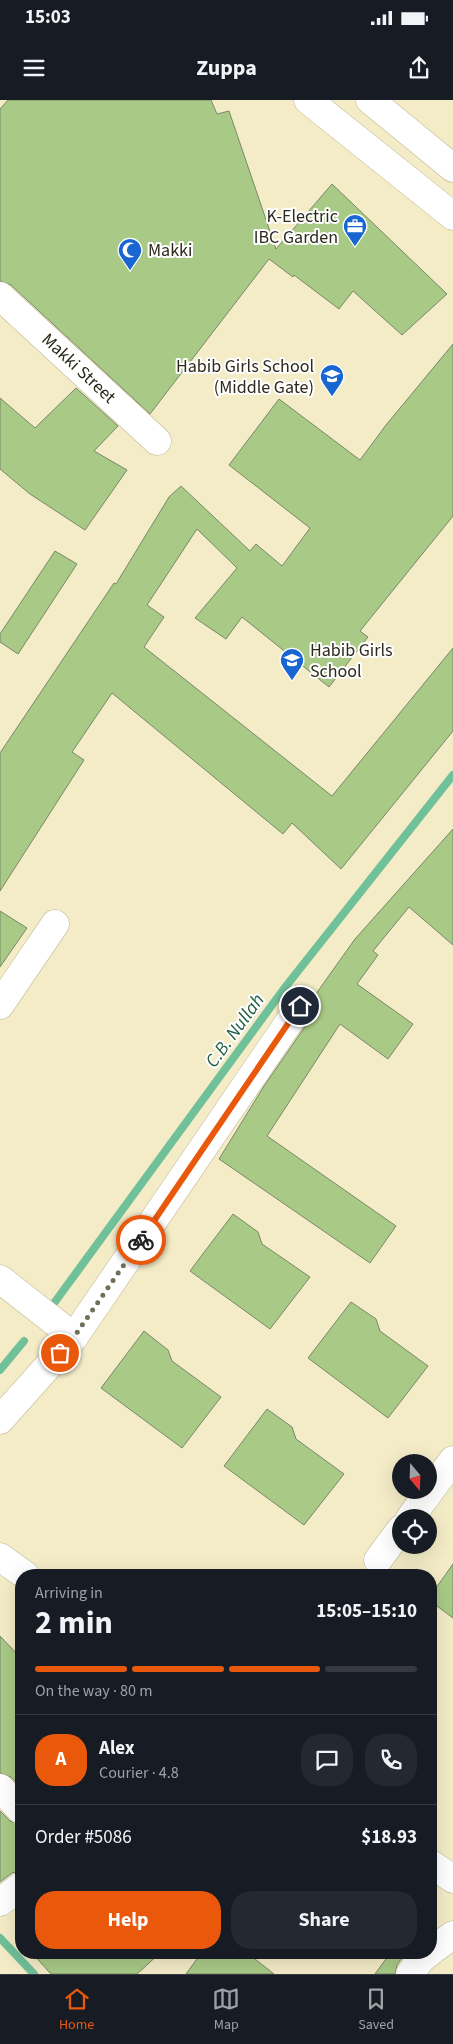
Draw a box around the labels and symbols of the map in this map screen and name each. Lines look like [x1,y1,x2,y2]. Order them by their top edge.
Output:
place label: K-Electric IBC Garden [254,204,338,250]
office icon: K-Electric IBC Garden [342,213,368,247]
mosque icon: Makki [117,237,143,271]
place label: Makki [148,238,192,263]
street label: Makki Street [36,327,121,409]
place label: Habib Girls School (Middle Gate) [176,354,314,400]
school or university icon: Habib Girls School (Middle Gate) [319,363,345,397]
place label: Habib Girls School [310,638,393,684]
school or university icon: Habib Girls School [279,647,305,681]
pin [279,985,321,1027]
water label: C.B. Nullah [199,988,271,1073]
courier [116,1215,166,1265]
pin [39,1332,81,1374]
north arrow [392,1454,438,1499]

